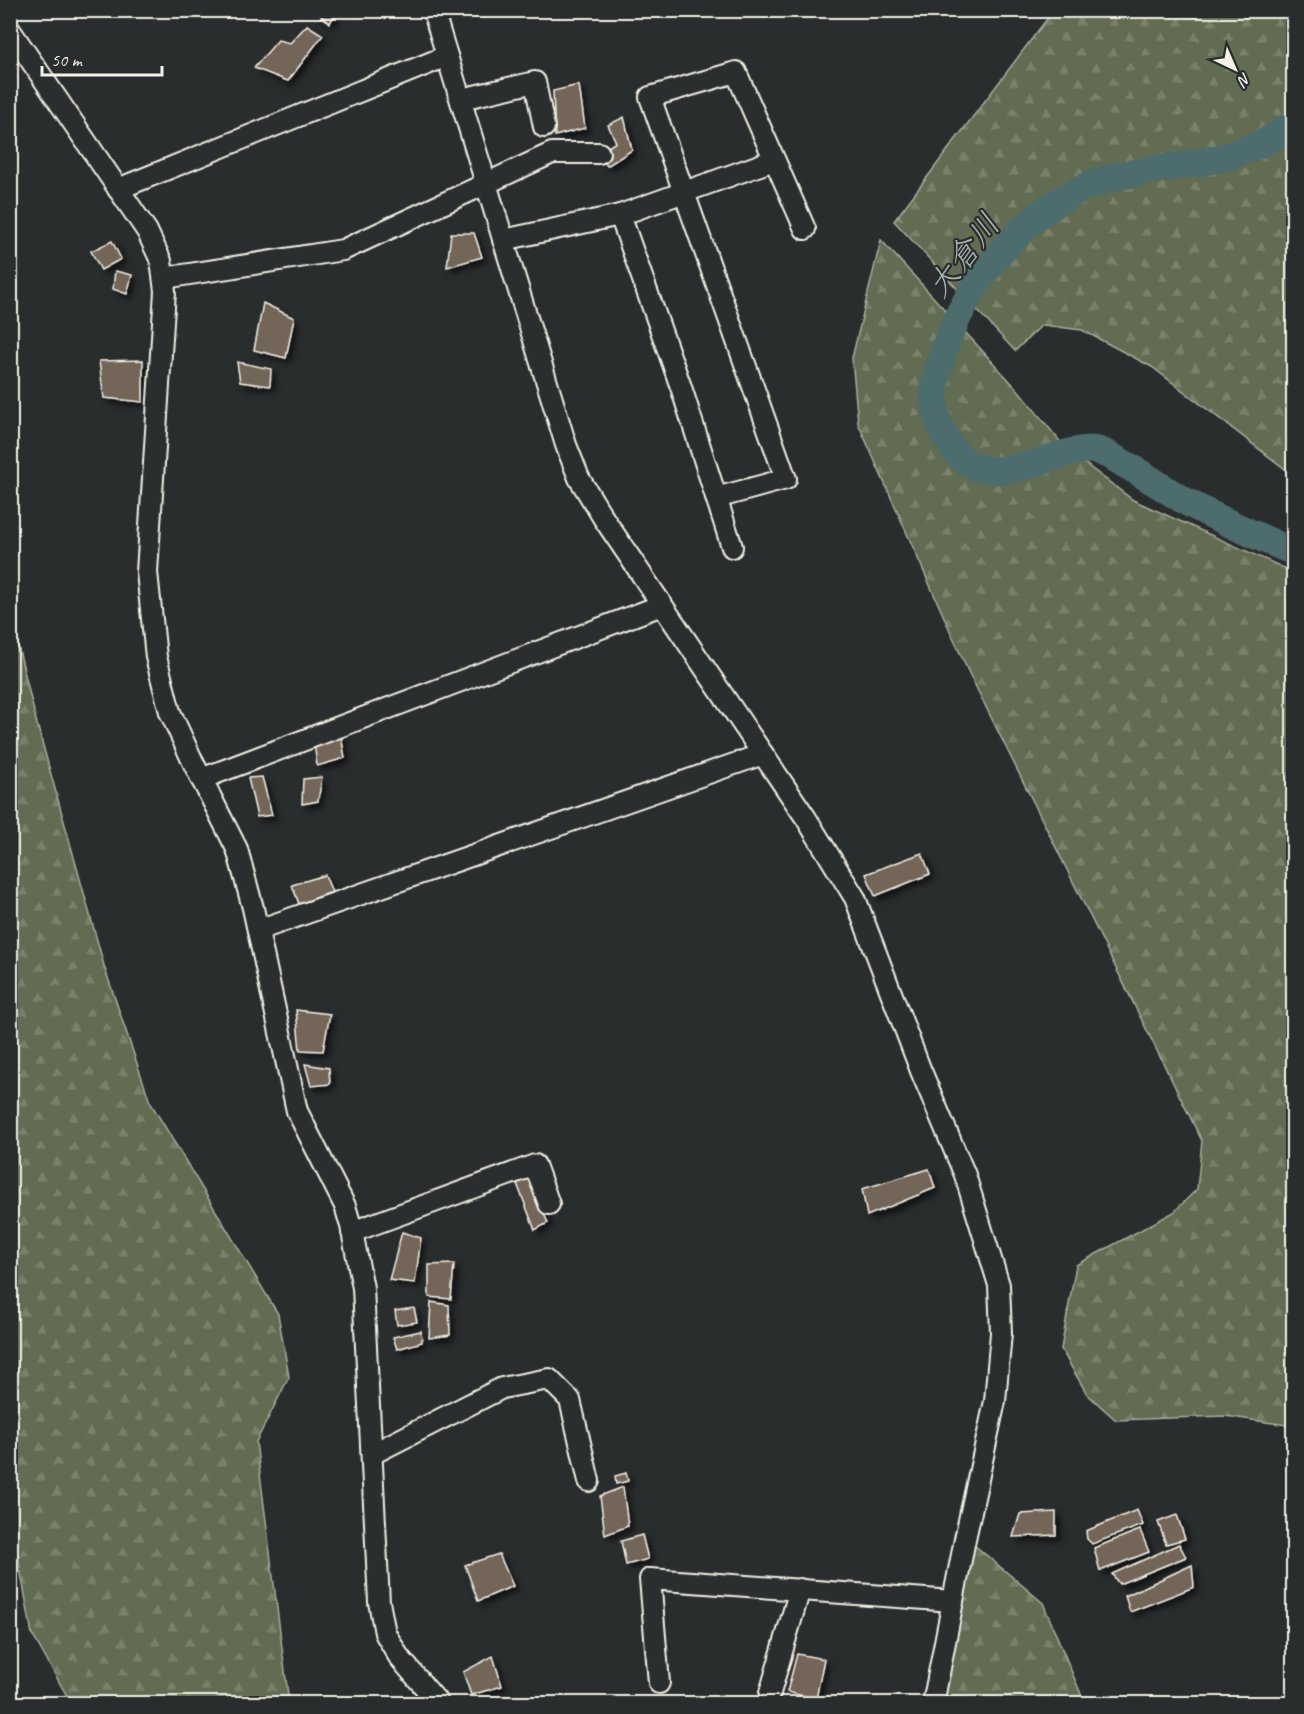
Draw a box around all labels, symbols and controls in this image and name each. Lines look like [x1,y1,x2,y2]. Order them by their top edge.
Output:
scale bar [42,39,162,77]
north arrow [1205,39,1265,99]
text: 50 m [51,49,84,71]
text: N [1232,68,1255,92]
water label: 大倉川 [918,205,1009,306]

